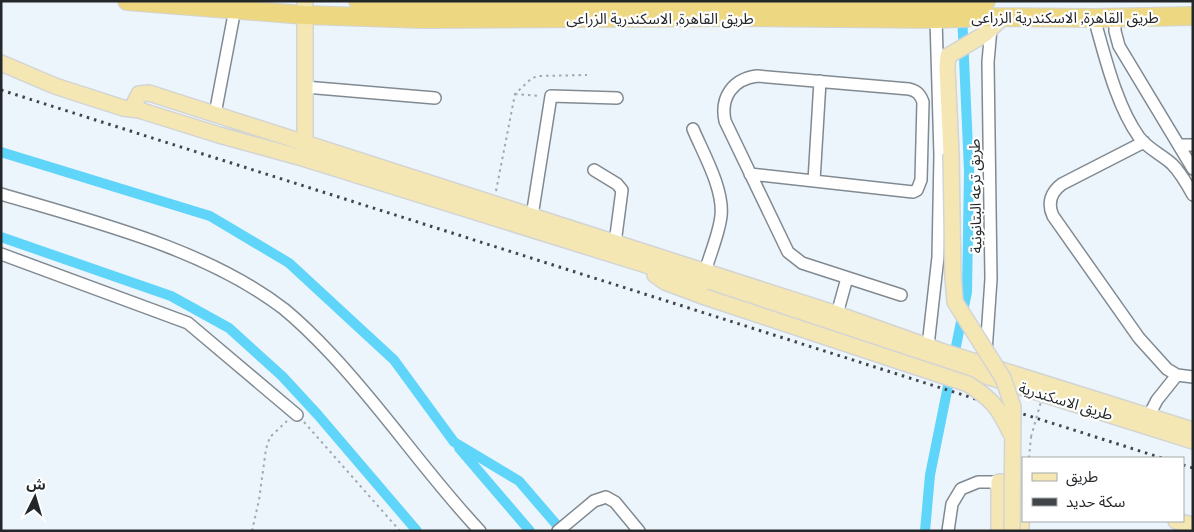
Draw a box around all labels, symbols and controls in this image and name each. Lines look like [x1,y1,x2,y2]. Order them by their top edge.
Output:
street label: طريق القاهرة, الاسكندرية الزراعى [971,7,1159,28]
street label: طريق القاهرة, الاسكندرية الزراعى [566,8,754,29]
street label: طريق ترعه البتانونية [964,139,986,253]
street label: طريق الاسكندرية [1016,377,1116,425]
legend [1022,457,1184,522]
text: طريق [1066,466,1098,487]
north arrow [10,472,60,522]
text: ش [26,474,46,494]
text: سكة حديد [1066,491,1126,512]

